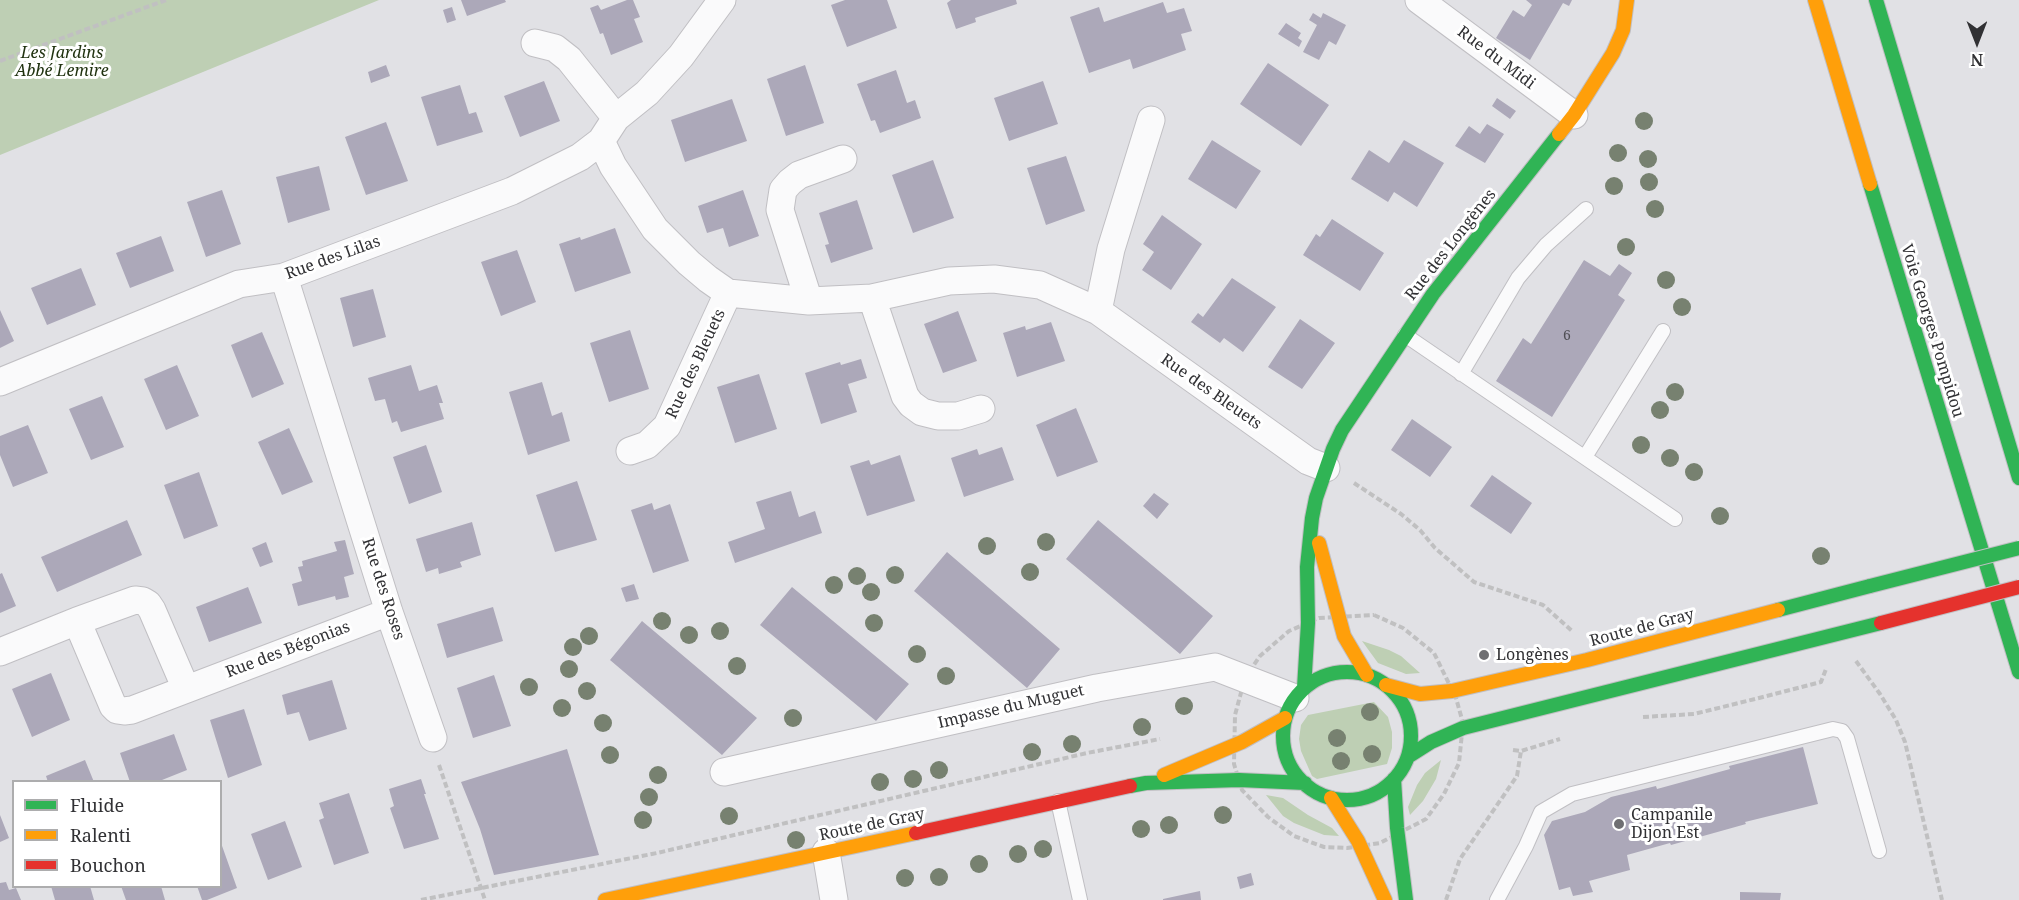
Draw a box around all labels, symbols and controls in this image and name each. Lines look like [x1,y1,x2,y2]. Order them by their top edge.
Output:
north arrow [1947,12,2007,72]
street label: Rue du Midi [1453,22,1539,94]
park label: Les Jardins Abbé Lemire [15,43,109,81]
text: N [1971,49,1983,71]
street label: Rue des Longènes [1402,186,1500,304]
street label: Rue des Lilas [283,232,383,284]
street label: Voie Georges Pompidou [1896,242,1968,420]
street label: Rue des Bleuets [662,306,730,422]
house number: 6 [1563,328,1571,344]
street label: Rue des Bleuets [1157,350,1265,434]
street label: Rue des Roses [358,536,408,642]
street label: Route de Gray [1588,605,1696,651]
street label: Rue des Bégonias [223,617,353,683]
place label: Longènes [1496,645,1569,665]
marker: Longènes [1477,648,1491,662]
street label: Impasse du Muguet [936,681,1086,733]
legend [12,780,222,888]
text: Fluide [70,793,124,817]
street label: Route de Gray [818,804,926,846]
place label: Campanile Dijon Est [1631,805,1713,843]
marker: Campanile Dijon Est [1612,817,1626,831]
text: Ralenti [70,823,131,847]
text: Bouchon [70,853,146,877]

